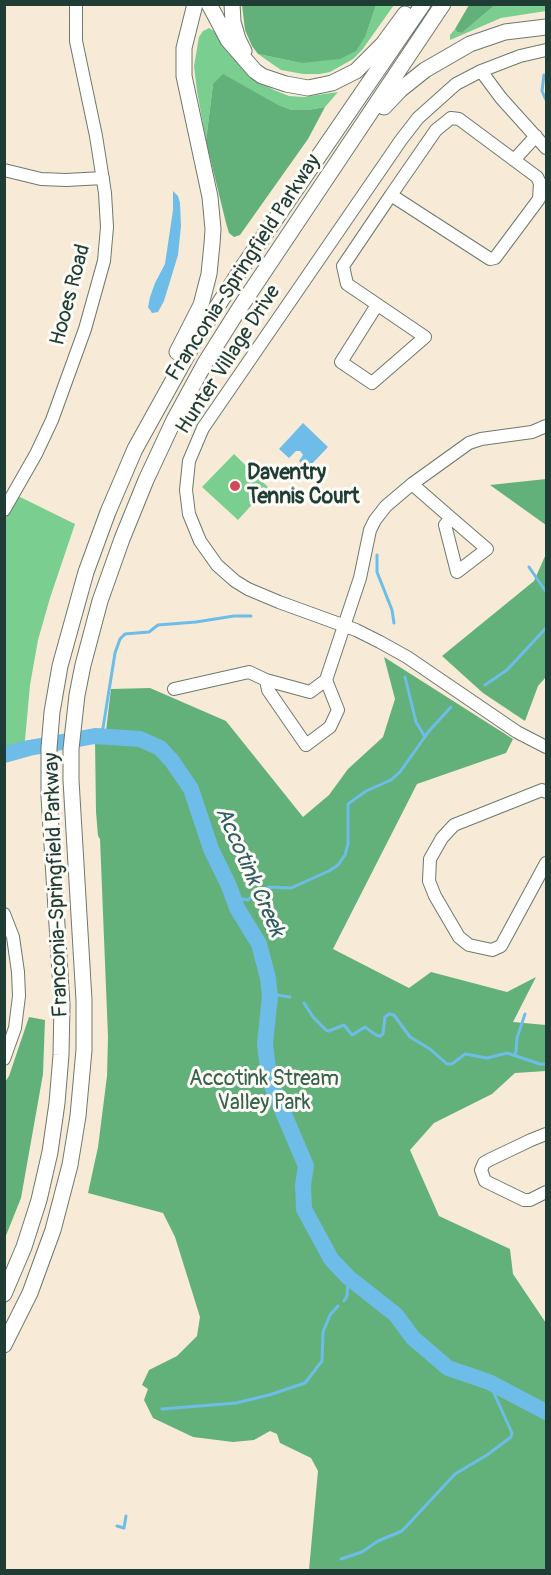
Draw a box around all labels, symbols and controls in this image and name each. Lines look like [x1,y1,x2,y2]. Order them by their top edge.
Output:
street label: Franconia-Springfield Parkway [161,150,327,386]
street label: Hooes Road [45,242,97,348]
street label: Hunter Village Drive [171,281,287,439]
place label: Daventry Tennis Court [247,461,360,511]
marker: Daventry Tennis Court [228,479,242,493]
street label: Franconia-Springfield Parkway [40,752,74,1018]
water label: Accotink Creek [209,803,289,941]
park label: Accotink Stream Valley Park [189,1067,339,1117]

